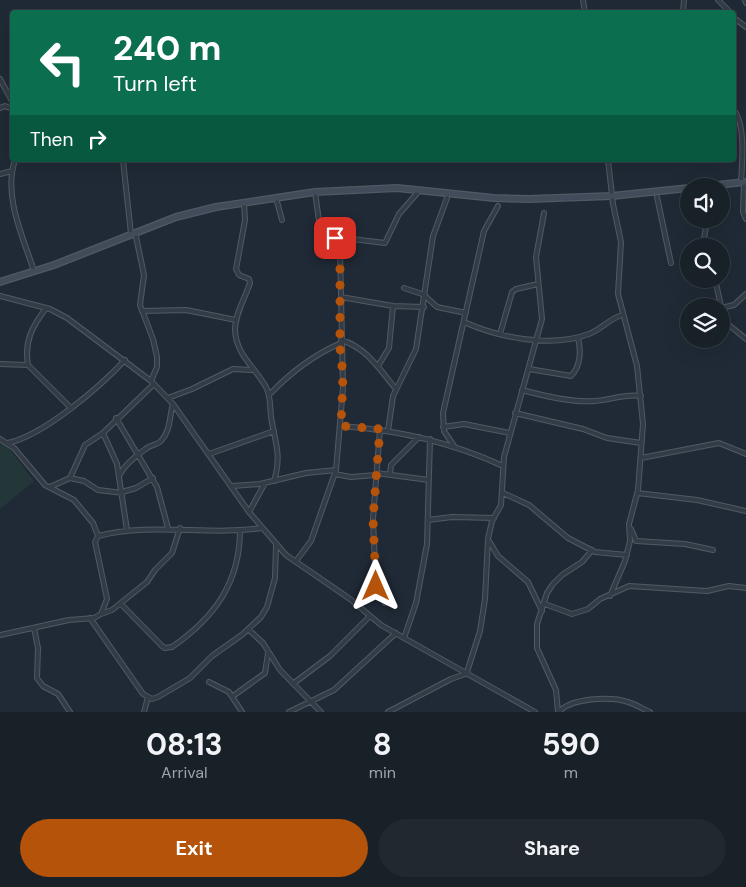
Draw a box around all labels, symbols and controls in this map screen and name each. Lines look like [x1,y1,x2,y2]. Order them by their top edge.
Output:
text: 240 m [113,25,222,71]
icon: left [30,30,95,95]
text: Turn left [113,69,197,98]
icon: right [83,125,111,153]
text: Then [30,127,73,152]
map controls [680,178,730,348]
button: sound [680,178,730,228]
pin [314,217,356,259]
icon: arrive [321,224,349,252]
button: search [680,238,730,288]
button: layers [680,298,730,348]
position arrow [349,559,401,611]
text: 08:13 [146,725,223,764]
text: 8 [373,725,392,764]
text: 590 [542,725,600,764]
text: Arrival [161,762,208,783]
text: min [369,762,396,783]
text: m [564,762,578,783]
button: Exit [20,819,368,877]
button: Share [378,819,726,877]

